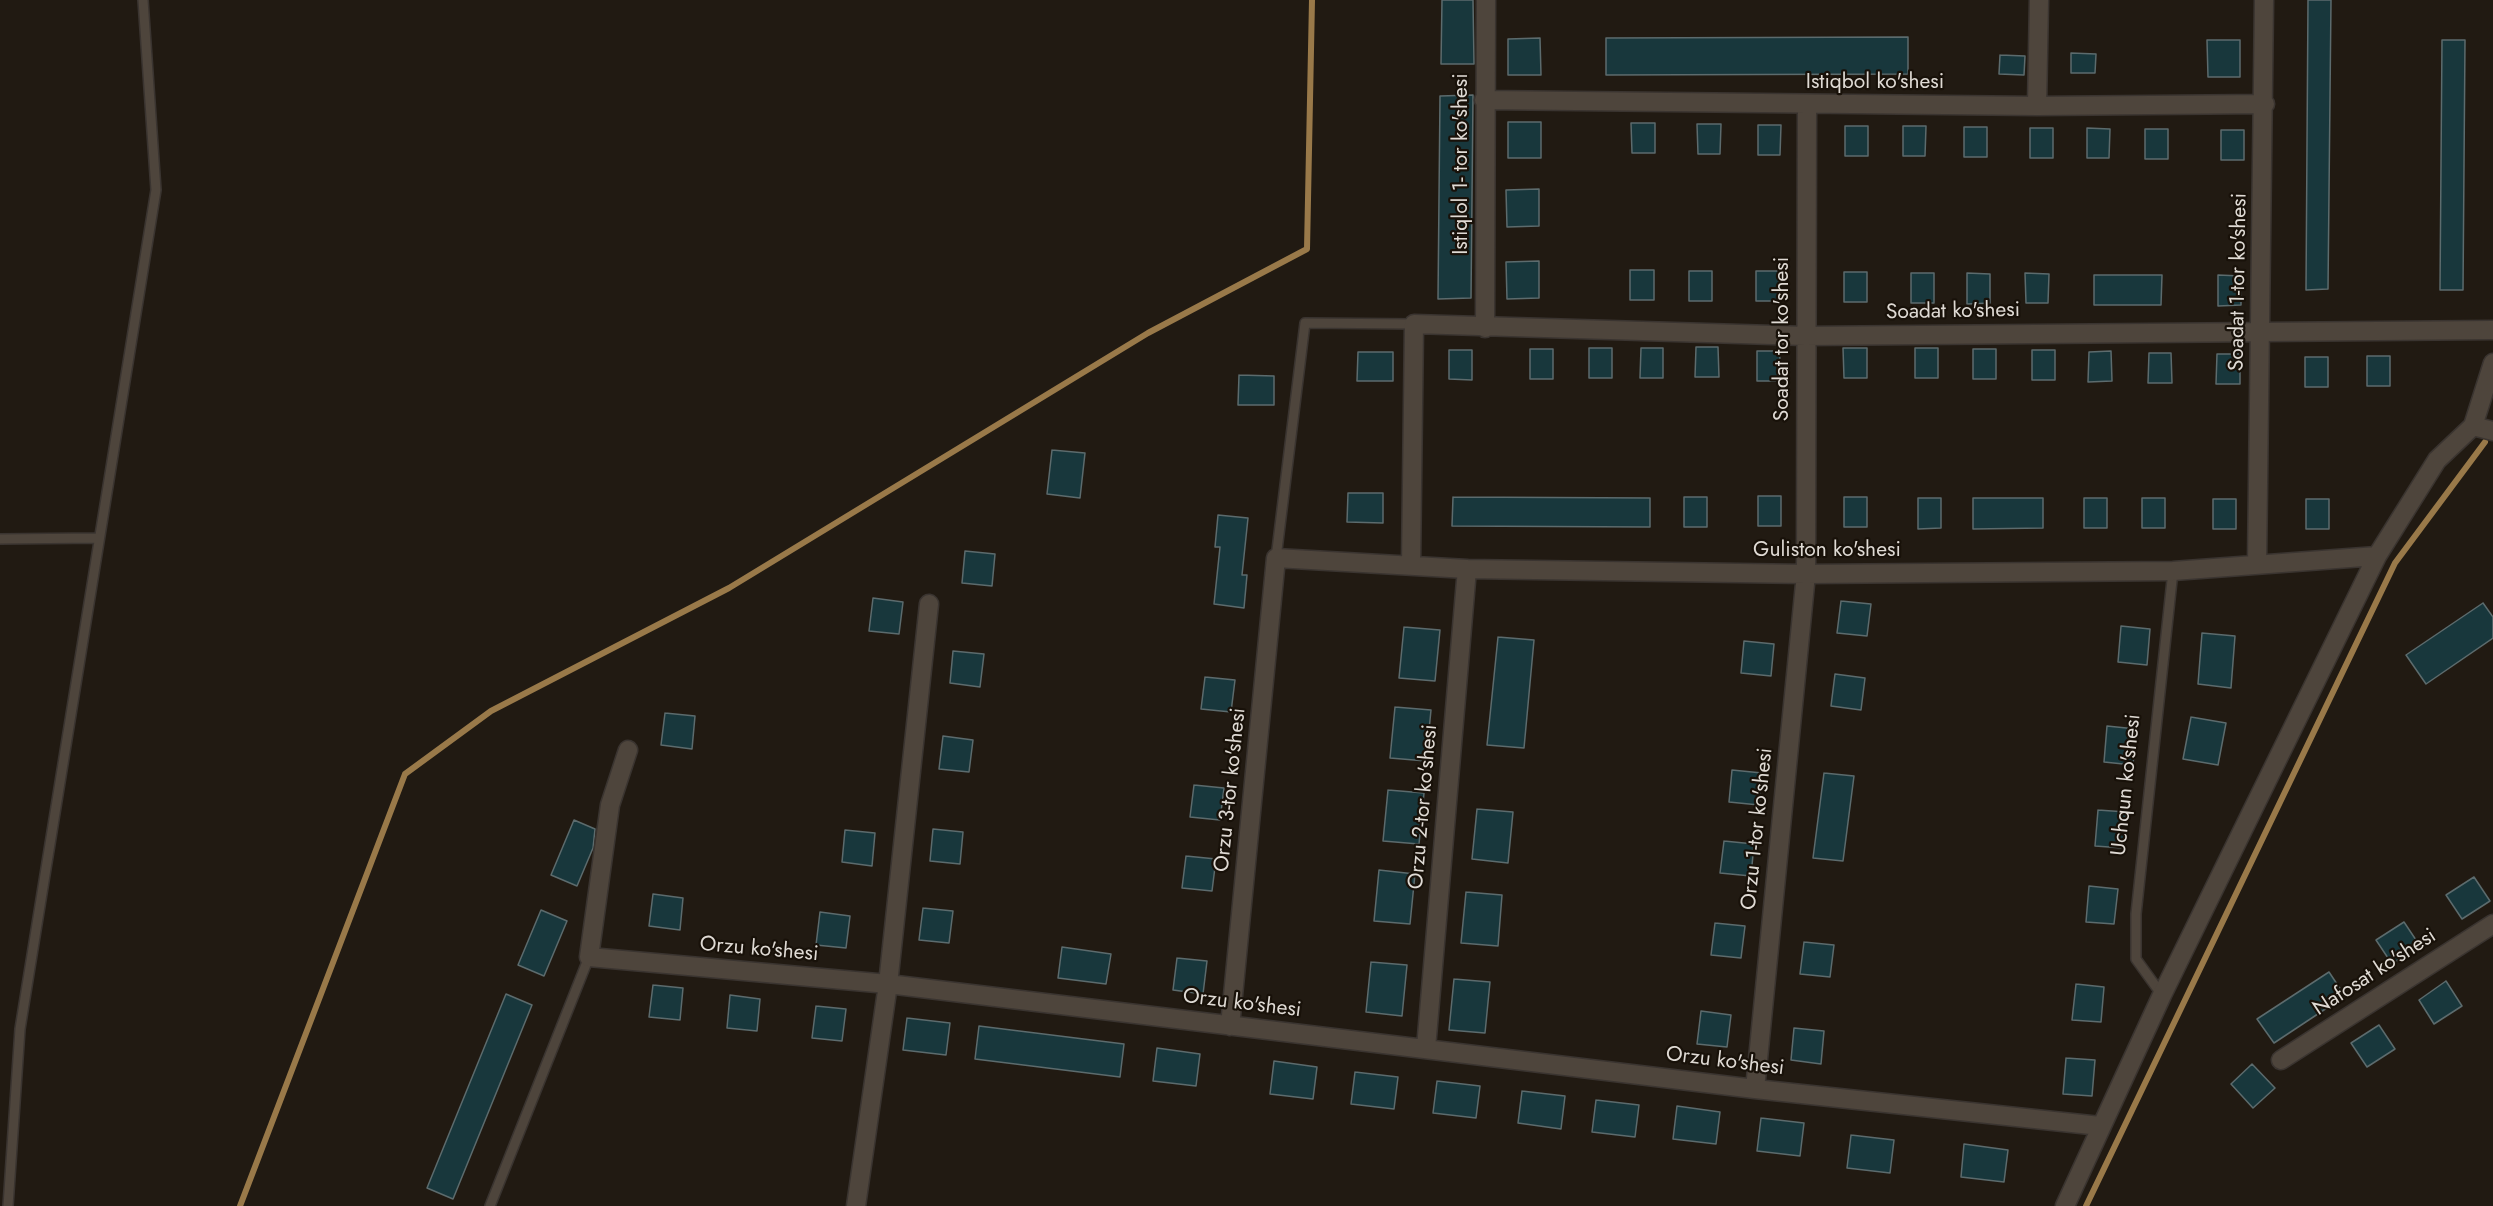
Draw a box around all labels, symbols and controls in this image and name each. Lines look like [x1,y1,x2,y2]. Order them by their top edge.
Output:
street label: Istiqbol ko'shesi [1806,70,1944,96]
street label: Istiqlol 1- tor ko'shesi [1449,73,1475,255]
street label: Soadat 1-tor ko'shesi [2225,193,2253,371]
street label: Soadat tor ko'shesi [1770,257,1796,421]
street label: Soadat ko'shesi [1886,298,2020,326]
street label: Guliston ko'shesi [1753,538,1901,564]
street label: Orzu 3-tor ko'shesi [1210,707,1252,873]
street label: Uchqun ko'shesi [2107,713,2147,857]
street label: Orzu 2-tor ko'shesi [1404,723,1444,891]
street label: Orzu 1-tor ko'shesi [1737,747,1779,911]
street label: Nafosat ko'shesi [2309,924,2441,1022]
street label: Orzu ko'shesi [699,932,819,968]
street label: Orzu ko'shesi [1181,984,1303,1024]
street label: Orzu ko'shesi [1664,1042,1786,1082]

